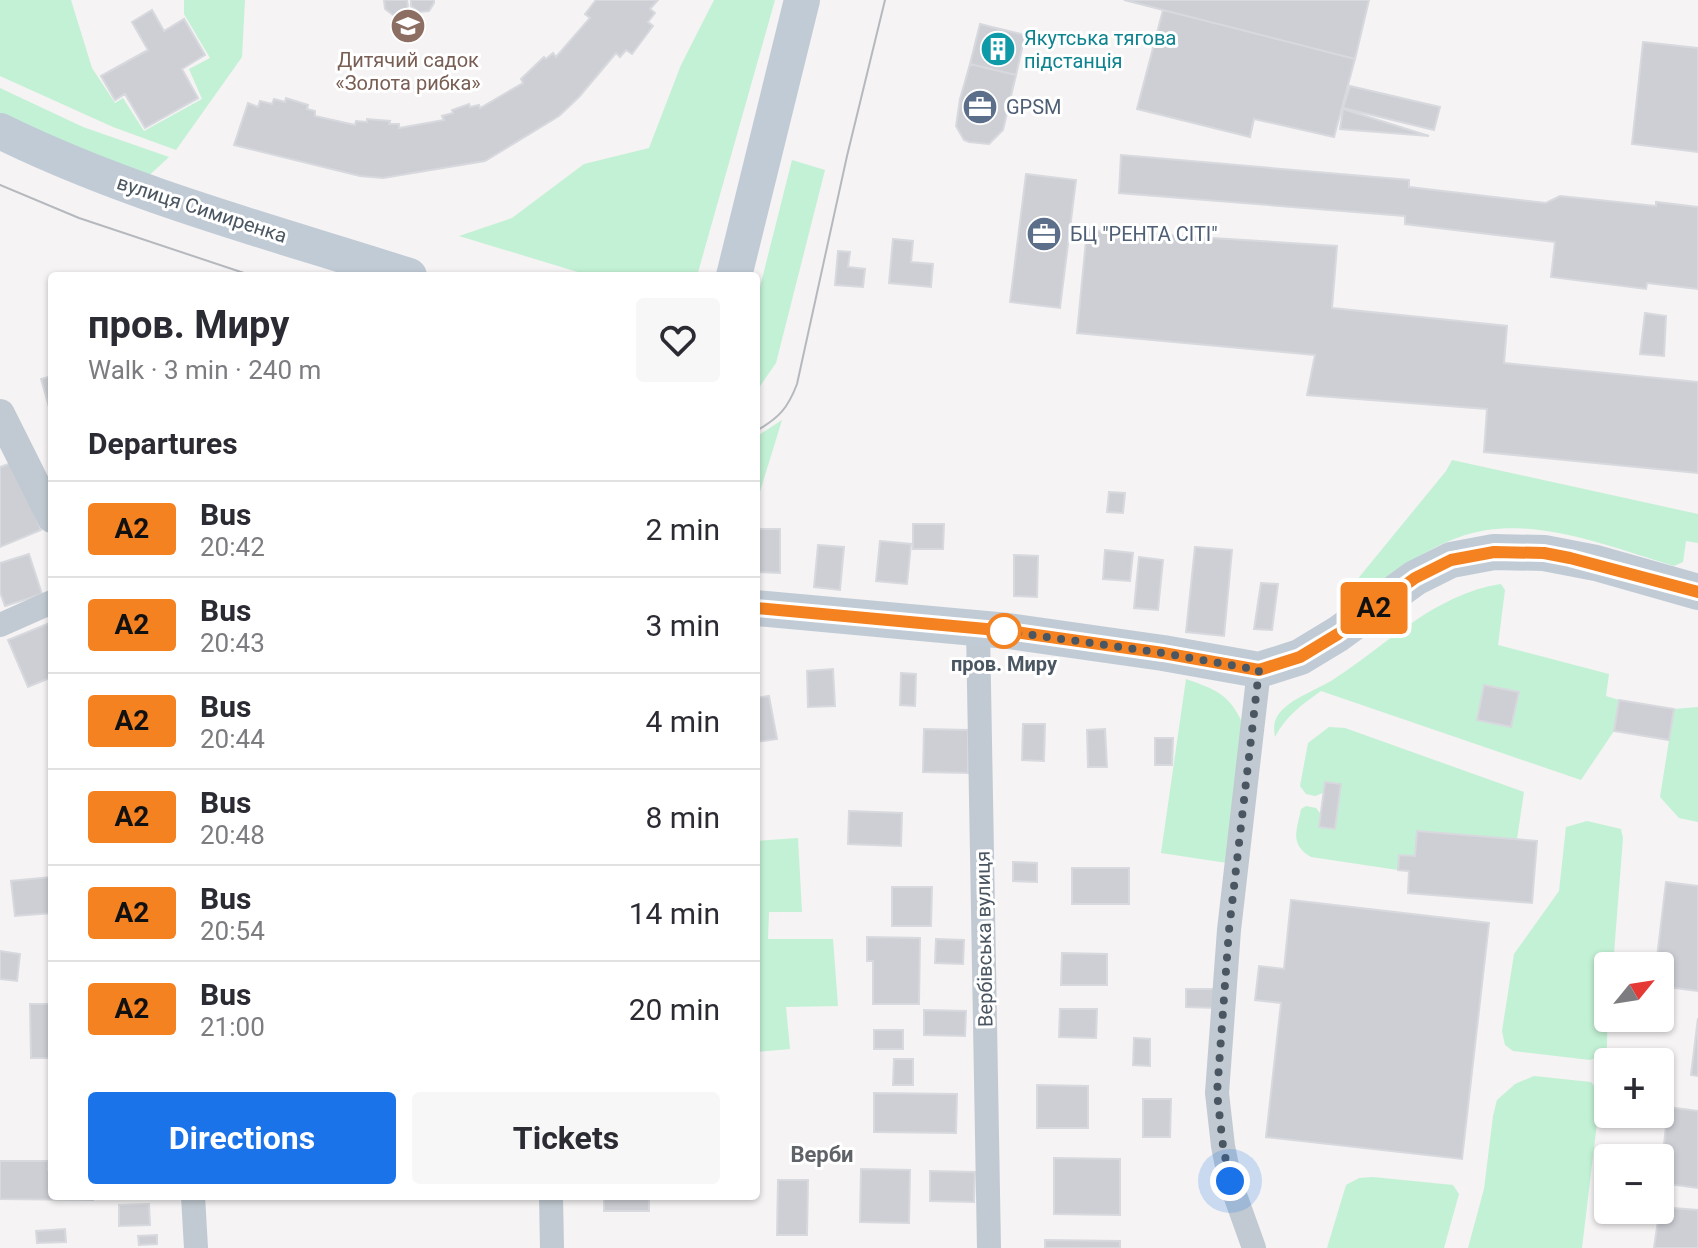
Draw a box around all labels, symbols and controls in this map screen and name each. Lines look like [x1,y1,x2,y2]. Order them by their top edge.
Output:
school or university icon: Дитячий садок «Золота рибка» [389,7,427,45]
place label: Якутська тягова підстанція [1024,26,1176,73]
building icon: Якутська тягова підстанція [979,30,1017,68]
place label: Дитячий садок «Золота рибка» [335,48,481,95]
office icon: GPSM [961,88,999,126]
place label: GPSM [1006,95,1062,119]
street label: вулиця Симиренка [114,170,290,248]
office icon: БЦ "РЕНТА СІТІ" [1025,215,1063,253]
place label: БЦ "РЕНТА СІТІ" [1070,222,1218,246]
button: heart [636,298,720,382]
text: пров. Миру [88,303,289,347]
text: Walk · 3 min · 240 m [88,355,321,385]
text: Departures [88,426,238,461]
text: Bus [200,497,251,532]
text: А2 [115,512,149,545]
text: 2 min [646,512,720,547]
text: 20:42 [200,532,265,562]
line badge: А2 [1338,582,1410,634]
text: А2 [1357,591,1391,624]
text: Bus [200,593,251,628]
text: А2 [115,608,149,641]
text: 3 min [646,608,720,643]
marker: пров. Миру [987,614,1021,648]
text: 20:43 [200,628,265,658]
place label: пров. Миру [951,652,1058,676]
text: Bus [200,689,251,724]
text: А2 [115,704,149,737]
text: 4 min [646,704,720,739]
text: 20:44 [200,724,265,754]
text: Bus [200,785,251,820]
text: А2 [115,800,149,833]
text: 8 min [646,800,720,835]
text: 20:48 [200,820,265,850]
street label: Вербівська вулиця [970,851,998,1027]
text: Bus [200,881,251,916]
text: А2 [115,896,149,929]
text: 14 min [629,896,720,931]
text: 20:54 [200,916,265,946]
north arrow [1594,952,1674,1032]
map controls [1594,952,1674,1224]
text: Bus [200,977,251,1012]
text: А2 [115,992,149,1025]
text: 20 min [629,992,720,1027]
text: 21:00 [200,1012,265,1042]
button: + [1594,1048,1674,1128]
button: Directions [88,1092,396,1184]
button: Tickets [412,1092,720,1184]
district label: Верби [790,1142,854,1167]
button: − [1594,1144,1674,1224]
your location [1210,1161,1250,1201]

